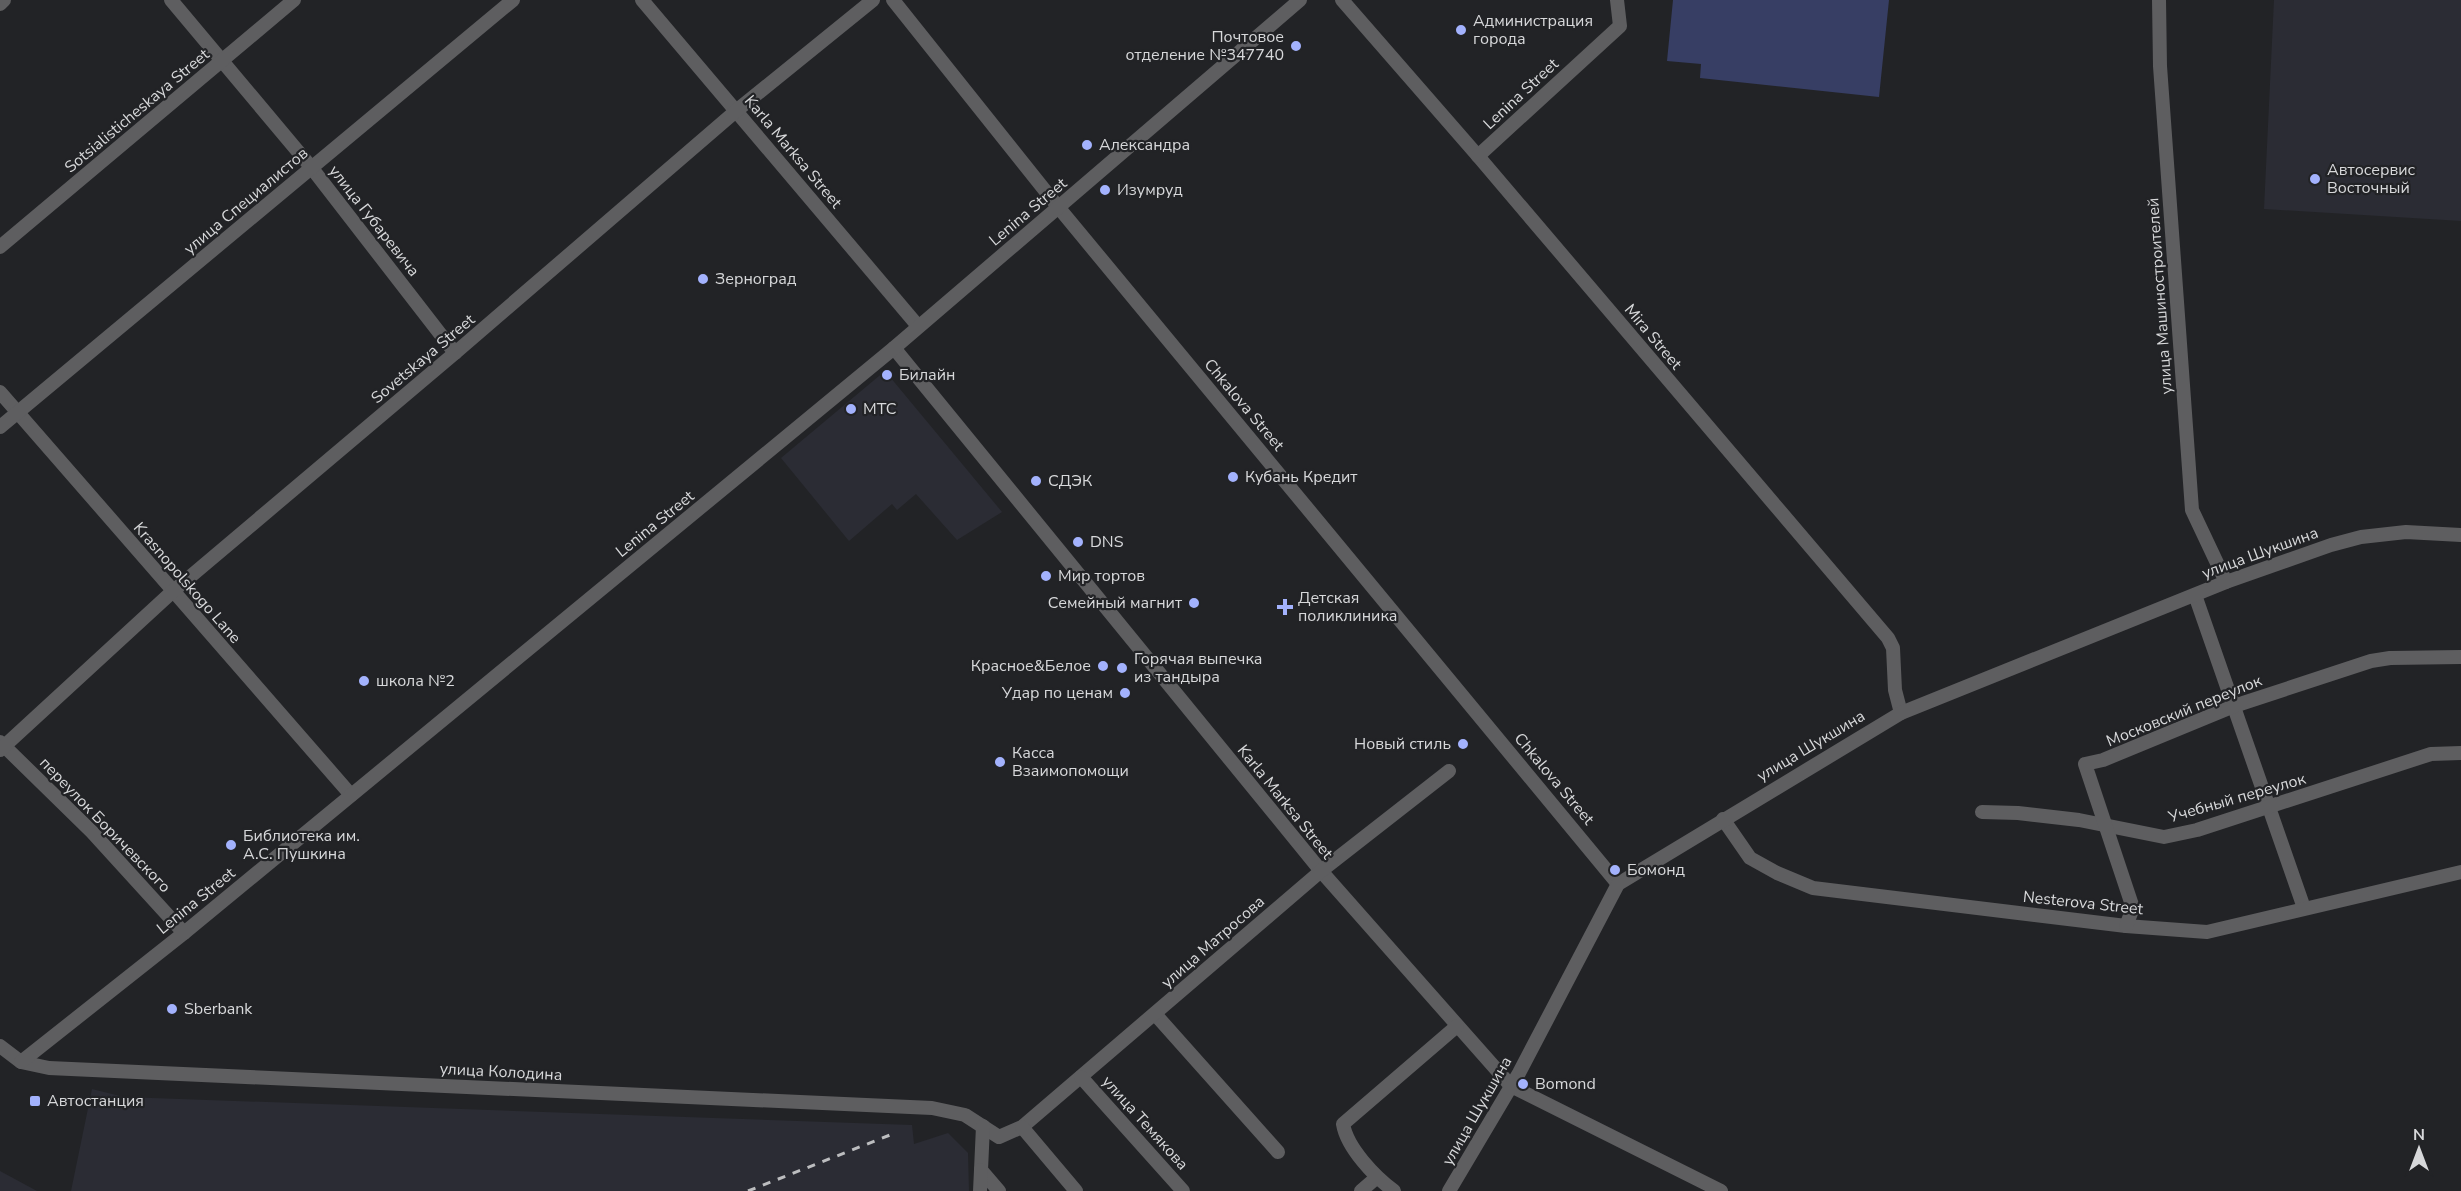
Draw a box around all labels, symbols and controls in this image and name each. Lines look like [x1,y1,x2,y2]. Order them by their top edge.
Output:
place label: Администрация города [1473,10,1593,50]
marker: Администрация города [1454,23,1468,37]
place label: Почтовое отделение №347740 [1126,26,1284,66]
marker: Почтовое отделение №347740 [1289,39,1303,53]
street label: Sotsialisticheskaya Street [60,44,214,178]
street label: Lenina Street [1479,53,1564,135]
street label: Karla Marksa Street [739,91,847,213]
place label: Александра [1099,134,1190,156]
marker: Александра [1080,138,1094,152]
street label: улица Специалистов [179,142,313,260]
place label: Автосервис Восточный [2327,159,2416,199]
street label: улица Губаревича [324,161,424,281]
marker: Автосервис Восточный [2308,172,2322,186]
street label: Lenina Street [984,173,1072,251]
place label: Изумруд [1117,179,1183,201]
marker: Изумруд [1098,183,1112,197]
street label: улица Машиностроителей [2142,197,2178,395]
place label: Зерноград [715,268,797,290]
marker: Зерноград [696,272,710,286]
street label: Mira Street [1619,300,1687,375]
street label: Sovetskaya Street [366,309,480,409]
street label: Chkalova Street [1199,354,1289,456]
place label: Билайн [899,364,955,386]
marker: Билайн [880,368,894,382]
place label: МТС [863,398,897,420]
marker: МТС [844,402,858,416]
place label: Кубань Кредит [1245,466,1358,488]
place label: СДЭК [1048,470,1093,492]
marker: Кубань Кредит [1226,470,1240,484]
marker: СДЭК [1029,474,1043,488]
street label: Lenina Street [611,485,699,563]
street label: Krasnopolskogo Lane [128,518,246,648]
street label: улица Шукшина [2199,522,2321,584]
place label: DNS [1090,531,1124,553]
marker: DNS [1071,535,1085,549]
place label: Мир тортов [1058,565,1145,587]
marker: Мир тортов [1039,569,1053,583]
place label: Детская поликлиника [1298,587,1398,627]
place label: Семейный магнит [1048,592,1183,614]
marker: Семейный магнит [1187,596,1201,610]
marker: Детская поликлиника [1276,598,1294,616]
place label: Горячая выпечка из тандыра [1134,648,1262,688]
place label: Красное&Белое [971,655,1091,677]
marker: Красное&Белое [1096,659,1110,673]
marker: Горячая выпечка из тандыра [1115,661,1129,675]
place label: школа №2 [376,670,455,692]
street label: Московский переулок [2103,670,2266,752]
marker: школа №2 [357,674,371,688]
place label: Удар по ценам [1001,682,1113,704]
marker: Удар по ценам [1118,686,1132,700]
street label: улица Шукшина [1753,705,1869,787]
street label: Chkalova Street [1509,728,1599,830]
place label: Новый стиль [1354,733,1451,755]
marker: Новый стиль [1456,737,1470,751]
street label: Karla Marksa Street [1232,740,1338,864]
place label: Касса Взаимопомощи [1012,742,1129,782]
street label: переулок Боричевского [34,752,176,898]
marker: Касса Взаимопомощи [993,755,1007,769]
street label: Учебный переулок [2165,768,2309,828]
place label: Библиотека им. А.С. Пушкина [243,825,360,865]
marker: Библиотека им. А.С. Пушкина [224,838,238,852]
place label: Бомонд [1627,859,1686,881]
street label: Lenina Street [152,862,240,940]
marker: Бомонд [1608,863,1622,877]
street label: Nesterova Street [2022,886,2145,920]
street label: улица Матросова [1156,891,1270,993]
place label: Sberbank [184,998,253,1020]
marker: Sberbank [165,1002,179,1016]
street label: улица Шукшина [1437,1052,1517,1170]
street label: улица Колодина [439,1058,563,1086]
street label: улица Темякова [1097,1071,1193,1175]
place label: Bomond [1535,1073,1596,1095]
marker: Bomond [1516,1077,1530,1091]
place label: Автостанция [47,1090,144,1112]
marker: Автостанция [28,1094,42,1108]
north arrow [2389,1119,2449,1179]
text: N [2413,1124,2425,1146]

